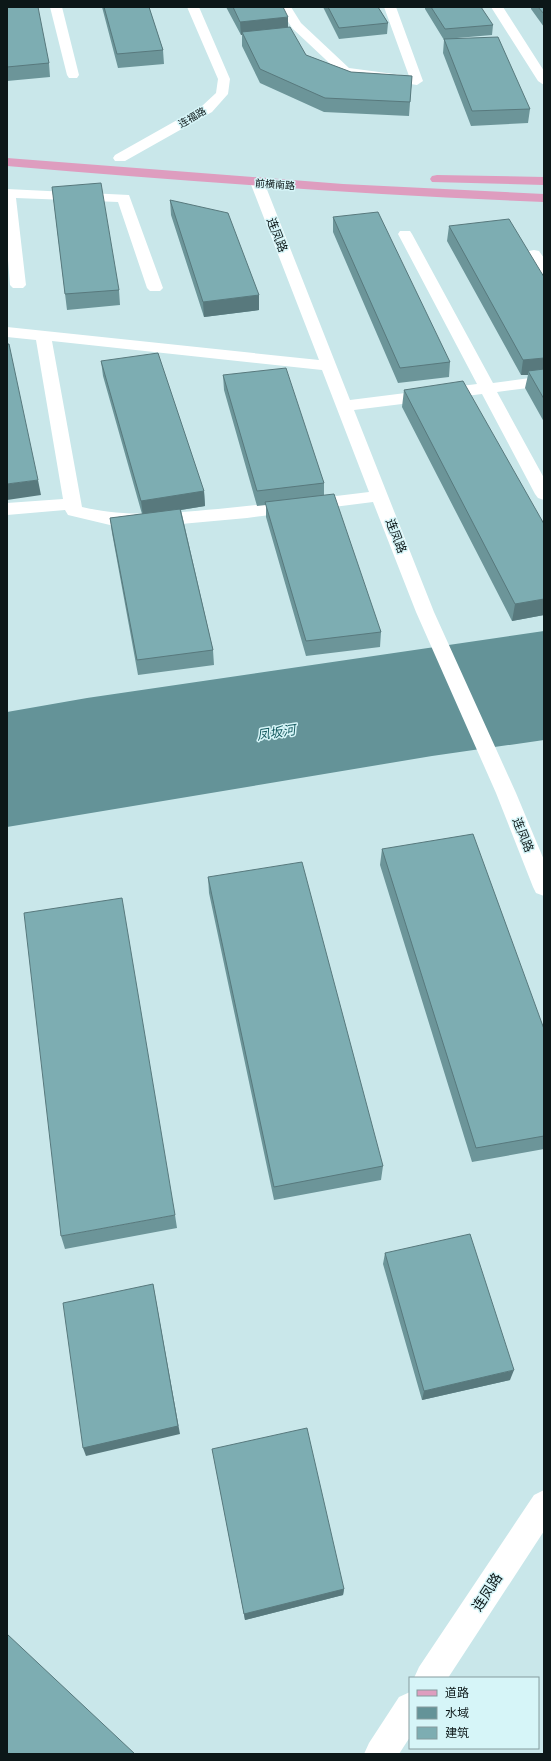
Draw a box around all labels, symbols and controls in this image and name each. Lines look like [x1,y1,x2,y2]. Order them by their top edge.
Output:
street label: 连福路 [177,105,208,130]
street label: 前横南路 [255,178,295,191]
street label: 连凤路 [264,216,290,254]
street label: 连凤路 [383,517,409,555]
water label: 凤坂河 [256,722,299,743]
street label: 连凤路 [510,816,536,854]
street label: 连凤路 [469,1570,505,1614]
legend [409,1677,539,1749]
text: 道路 [445,1686,469,1700]
text: 水域 [445,1706,469,1720]
text: 建筑 [445,1726,469,1740]

